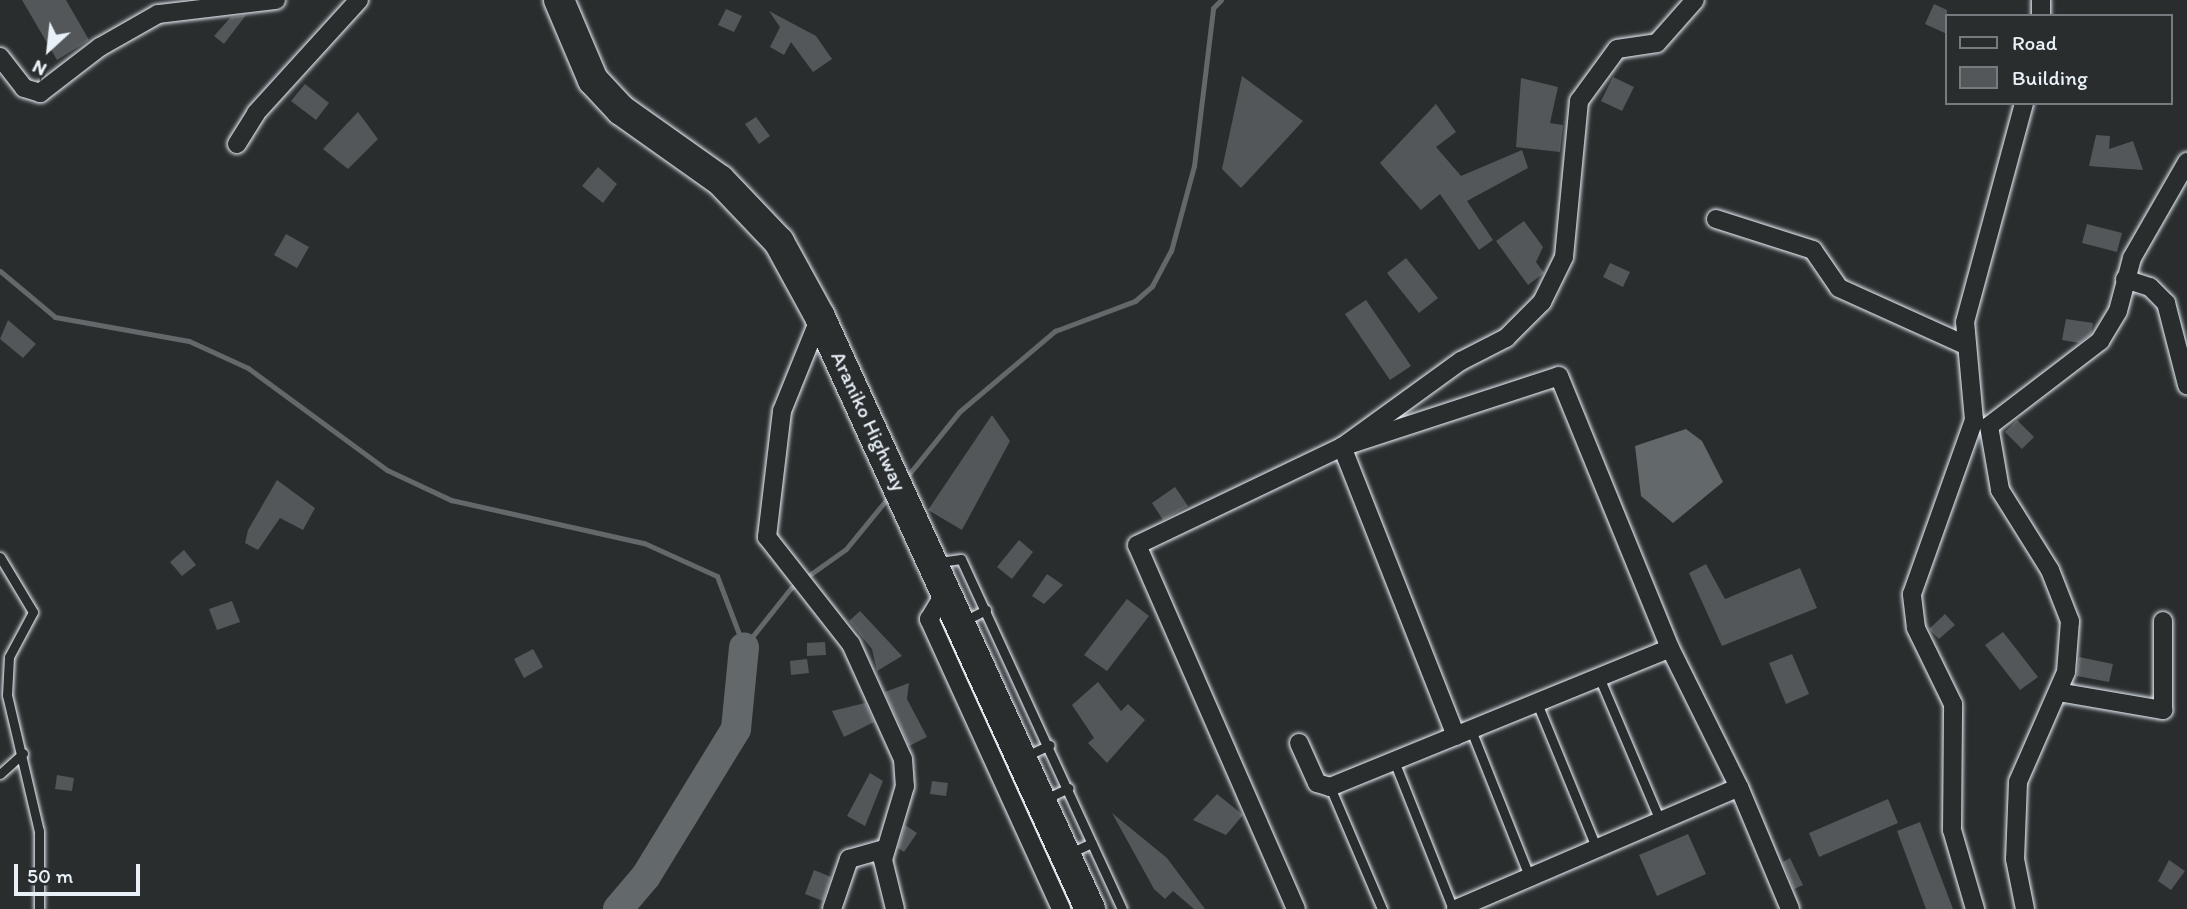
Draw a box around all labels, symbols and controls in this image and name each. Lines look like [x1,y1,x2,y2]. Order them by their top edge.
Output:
north arrow [14,14,84,84]
legend [1946,14,2173,105]
text: Road [2012,30,2057,55]
text: N [28,55,50,81]
text: Building [2012,65,2088,90]
street label: Araniko Highway [826,347,912,495]
scale bar [18,850,144,894]
text: 50 m [27,863,73,888]

